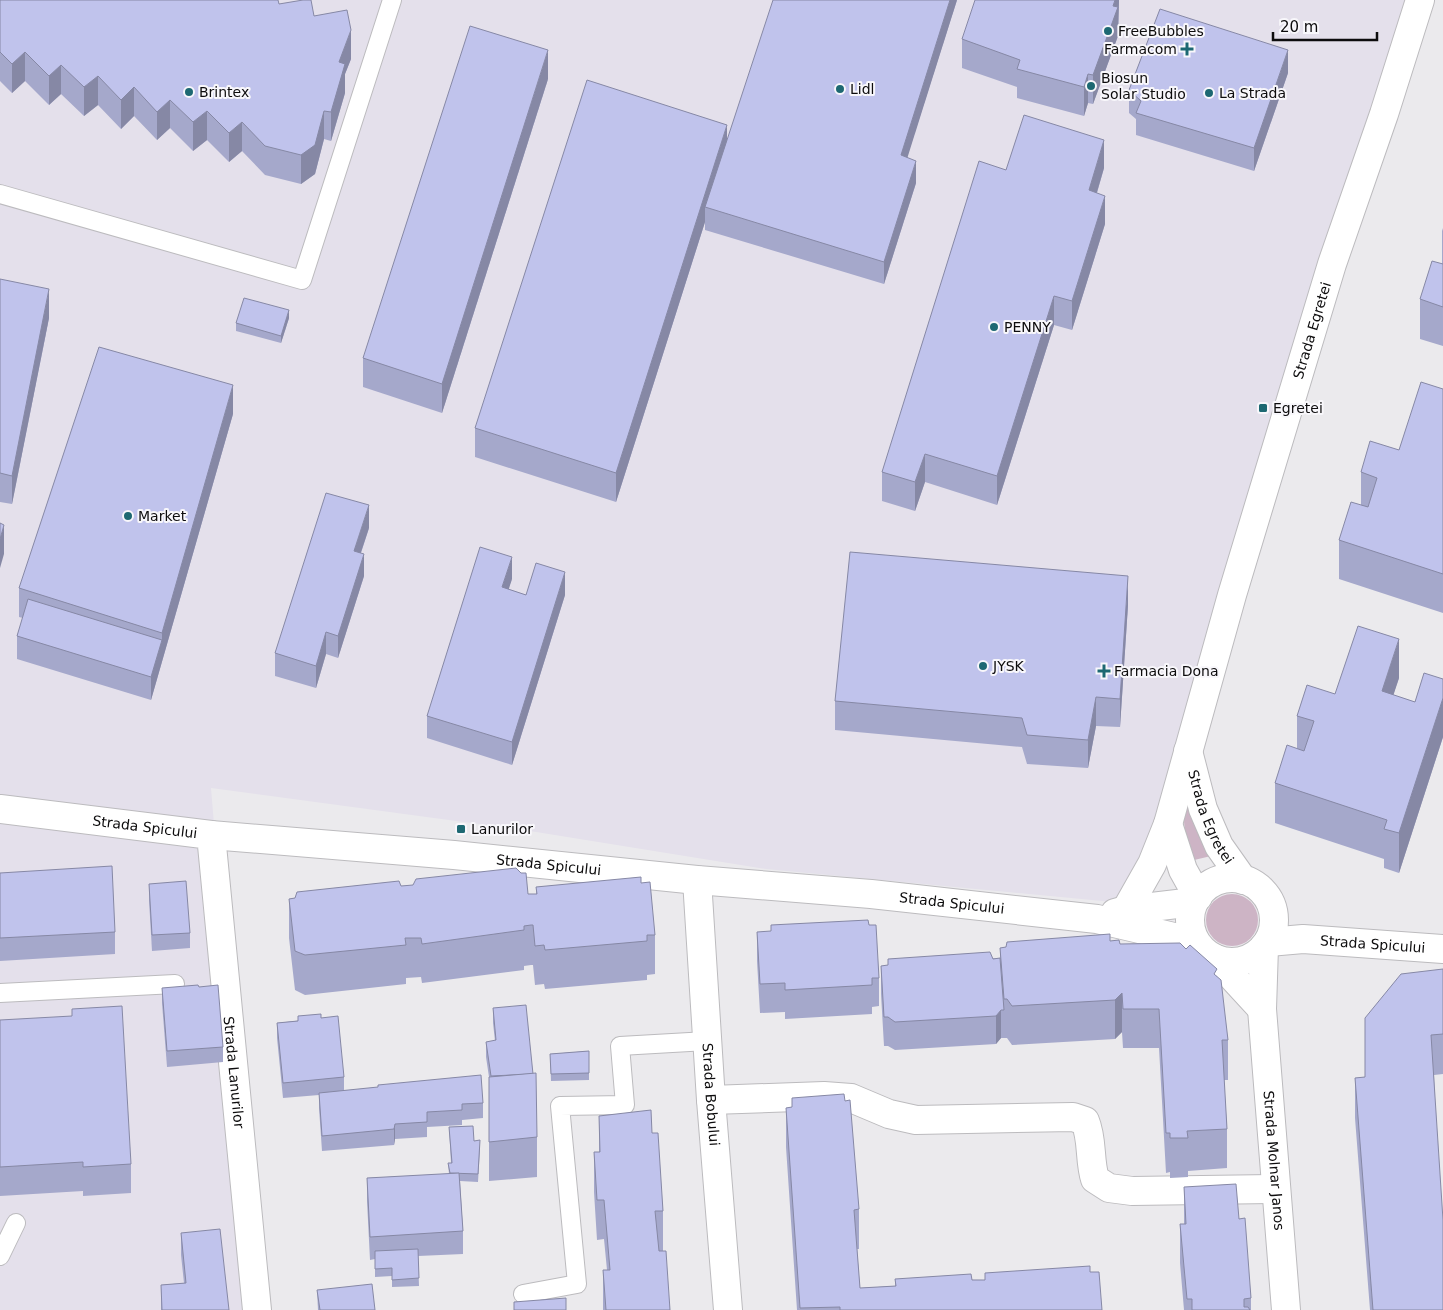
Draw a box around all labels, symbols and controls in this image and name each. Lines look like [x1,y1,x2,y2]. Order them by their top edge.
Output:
scale bar [1273,10,1377,42]
text: 20 m [1280,18,1318,36]
place label: FreeBubbles [1118,23,1204,39]
marker: FreeBubbles [1102,25,1114,37]
place label: Farmacom [1104,41,1177,57]
marker: Farmacom [1181,43,1193,55]
place label: Biosun Solar Studio [1101,70,1186,102]
marker: Biosun Solar Studio [1085,80,1097,92]
place label: Lidl [850,81,874,97]
marker: Lidl [834,83,846,95]
place label: Brintex [199,84,249,100]
place label: La Strada [1219,85,1286,101]
marker: Brintex [183,86,195,98]
marker: La Strada [1203,87,1215,99]
street label: Strada Egretei [1290,280,1334,381]
place label: PENNY [1004,319,1051,335]
marker: PENNY [988,321,1000,333]
place label: Egretei [1273,400,1323,416]
marker: Egretei [1257,402,1269,414]
place label: Market [138,508,187,524]
marker: Market [122,510,134,522]
place label: JYSK [992,658,1025,674]
marker: JYSK [977,660,989,672]
place label: Farmacia Dona [1114,663,1219,679]
marker: Farmacia Dona [1098,665,1110,677]
street label: Strada Egretei [1185,768,1237,867]
street label: Strada Spicului [92,812,198,841]
place label: Lanurilor [471,821,533,837]
marker: Lanurilor [455,823,467,835]
street label: Strada Spicului [495,851,602,878]
street label: Strada Spicului [898,889,1005,917]
street label: Strada Spicului [1319,932,1426,956]
street label: Strada Lanurilor [221,1015,247,1129]
street label: Strada Bobului [699,1043,723,1147]
street label: Strada Molnar Janos [1261,1090,1288,1231]

